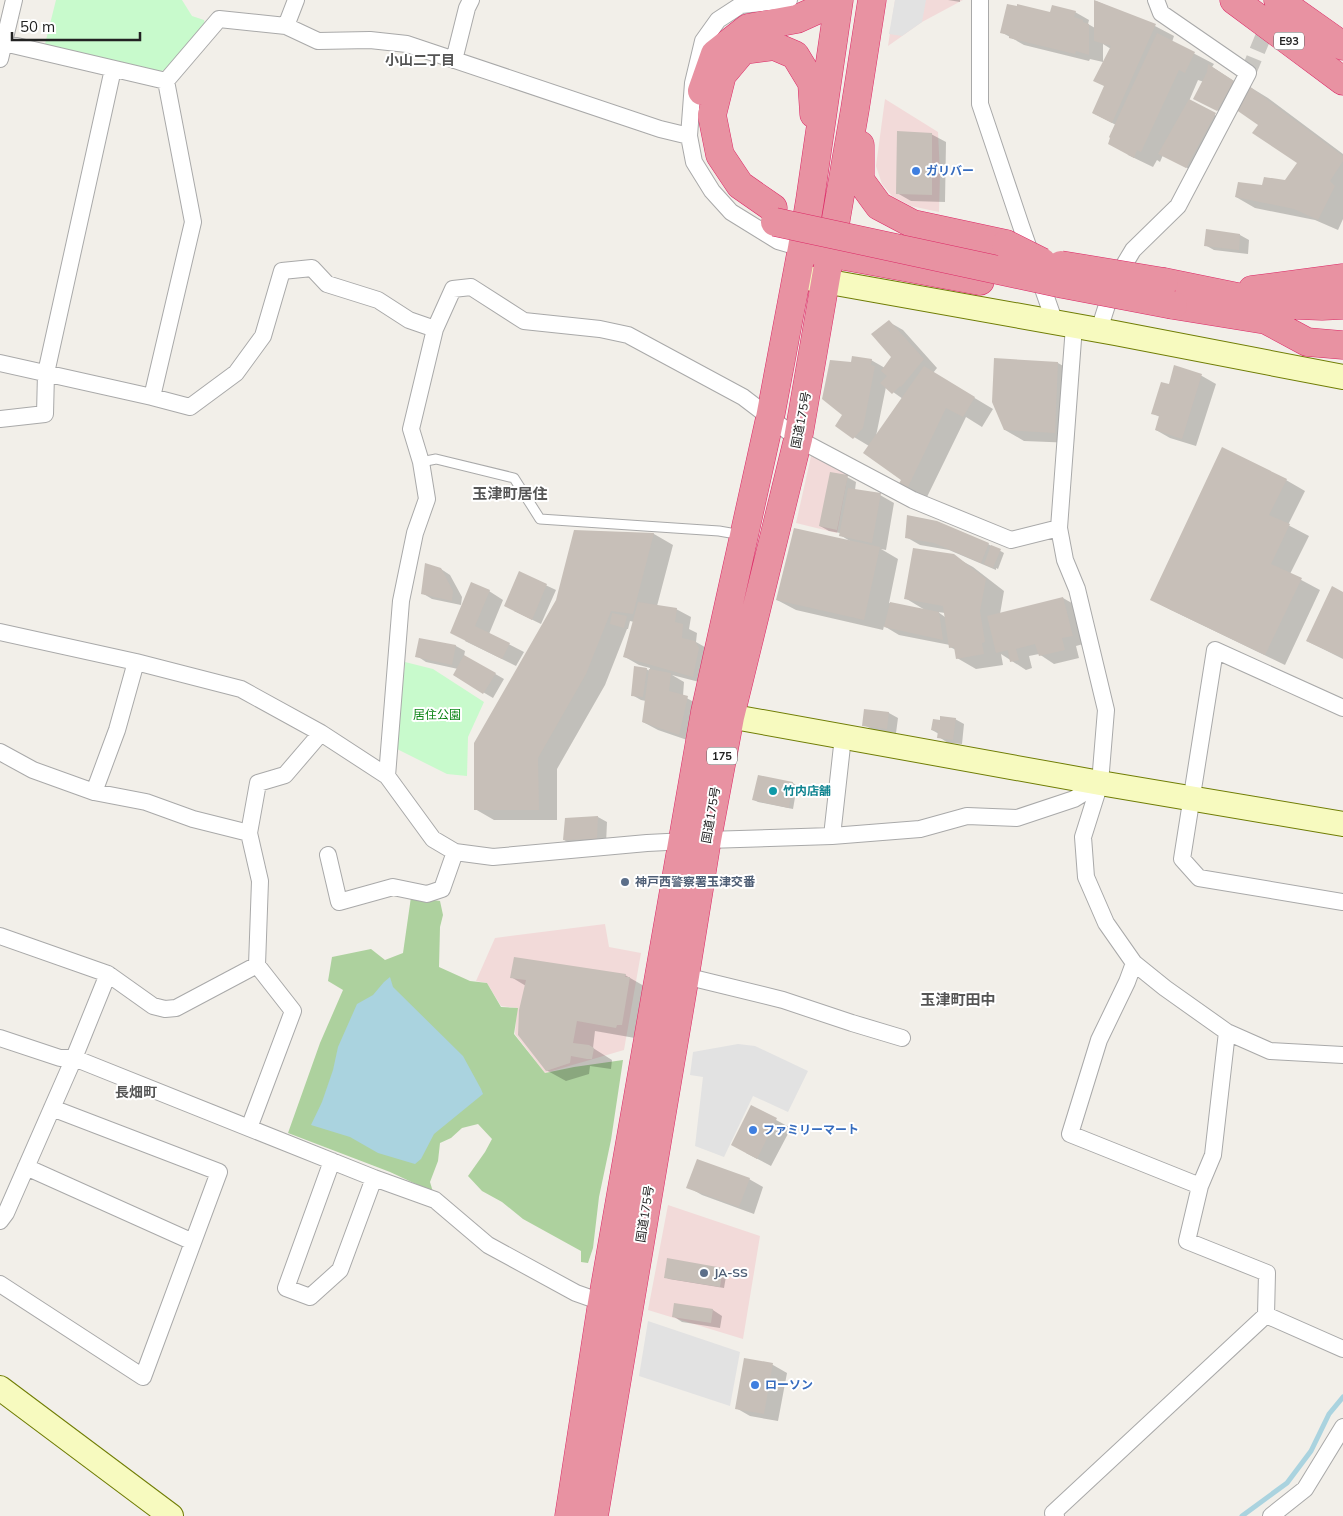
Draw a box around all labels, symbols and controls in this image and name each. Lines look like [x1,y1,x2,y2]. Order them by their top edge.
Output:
scale bar [12,10,140,42]
text: 50 m [20,17,55,36]
road number: E93 [1274,32,1304,49]
district label: 小山二丁目 [385,51,455,69]
place label: ガリバー [926,163,974,178]
marker: ガリバー [910,165,922,177]
street label: 国道175号 [788,390,813,450]
district label: 玉津町居住 [472,484,548,503]
park label: 居住公園 [413,707,461,722]
road number: 175 [707,748,737,764]
place label: 竹内店舗 [783,783,831,798]
street label: 国道175号 [698,785,723,845]
marker: 竹内店舗 [767,785,779,797]
place label: 神戸西警察署玉津交番 [635,874,756,889]
marker: 神戸西警察署玉津交番 [619,876,631,888]
district label: 玉津町田中 [920,990,996,1009]
district label: 長畑町 [115,1083,157,1101]
place label: ファミリーマート [763,1122,859,1137]
marker: ファミリーマート [747,1124,759,1136]
street label: 国道175号 [633,1184,656,1244]
place label: JA-SS [714,1265,748,1280]
marker: JA-SS [698,1267,710,1279]
place label: ローソン [765,1377,813,1392]
marker: ローソン [749,1379,761,1391]

